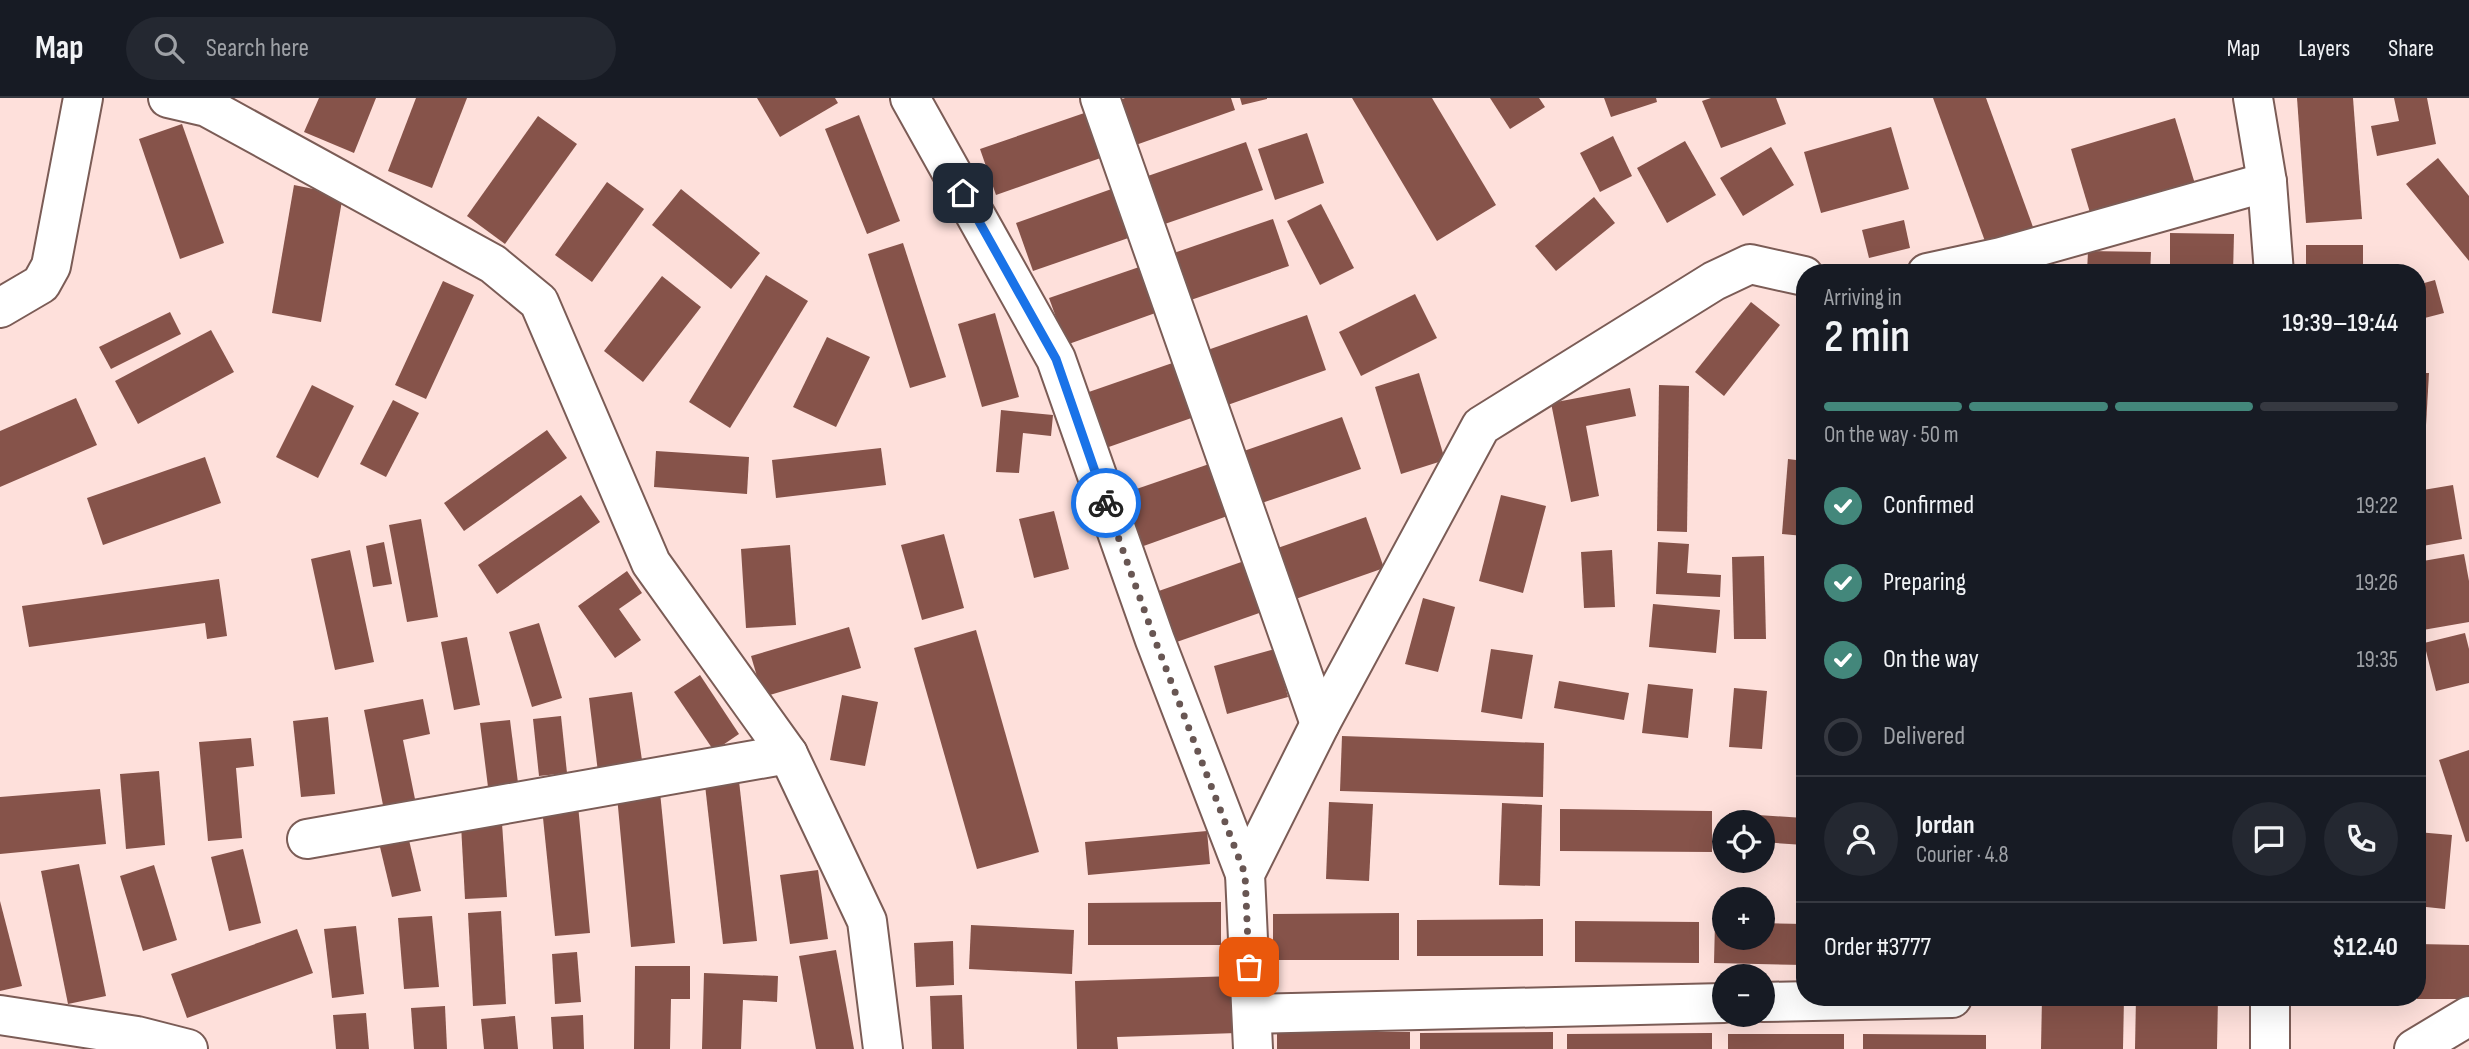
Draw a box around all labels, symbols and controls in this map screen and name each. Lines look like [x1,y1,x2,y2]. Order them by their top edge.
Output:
search box [126,17,616,80]
text: Map [35,28,84,68]
icon: search [150,29,188,67]
text: Search here [206,33,309,64]
text: Map [2227,34,2260,63]
text: Layers [2298,34,2350,63]
text: Share [2388,34,2434,63]
pin [933,163,993,223]
icon: home [944,174,982,212]
text: Arriving in [1824,284,1902,312]
text: 19:39–19:44 [2282,308,2398,339]
text: 2 min [1824,310,1910,365]
text: On the way · 50 m [1824,421,1958,449]
courier [1071,468,1141,538]
icon: bike [1087,484,1125,522]
icon: check [1824,487,1862,525]
text: Confirmed [1883,490,1974,521]
text: 19:22 [2356,492,2398,520]
icon: check [1824,564,1862,602]
text: Preparing [1883,567,1966,598]
text: 19:26 [2356,569,2398,597]
icon: check [1824,641,1862,679]
text: On the way [1883,644,1979,675]
text: 19:35 [2357,646,2398,674]
text: Delivered [1883,721,1965,752]
button: person [1824,802,1898,876]
button: chat [2232,802,2306,876]
button: phone [2324,802,2398,876]
map controls [1712,810,1775,1027]
button: locate [1712,810,1775,873]
text: Jordan [1916,810,1974,841]
text: Courier · 4.8 [1916,841,2009,869]
button: + [1712,887,1775,950]
text: Order #3777 [1824,932,1931,963]
text: $12.40 [2332,932,2398,963]
pin [1219,937,1279,997]
icon: bag [1230,948,1268,986]
button: − [1712,964,1775,1027]

